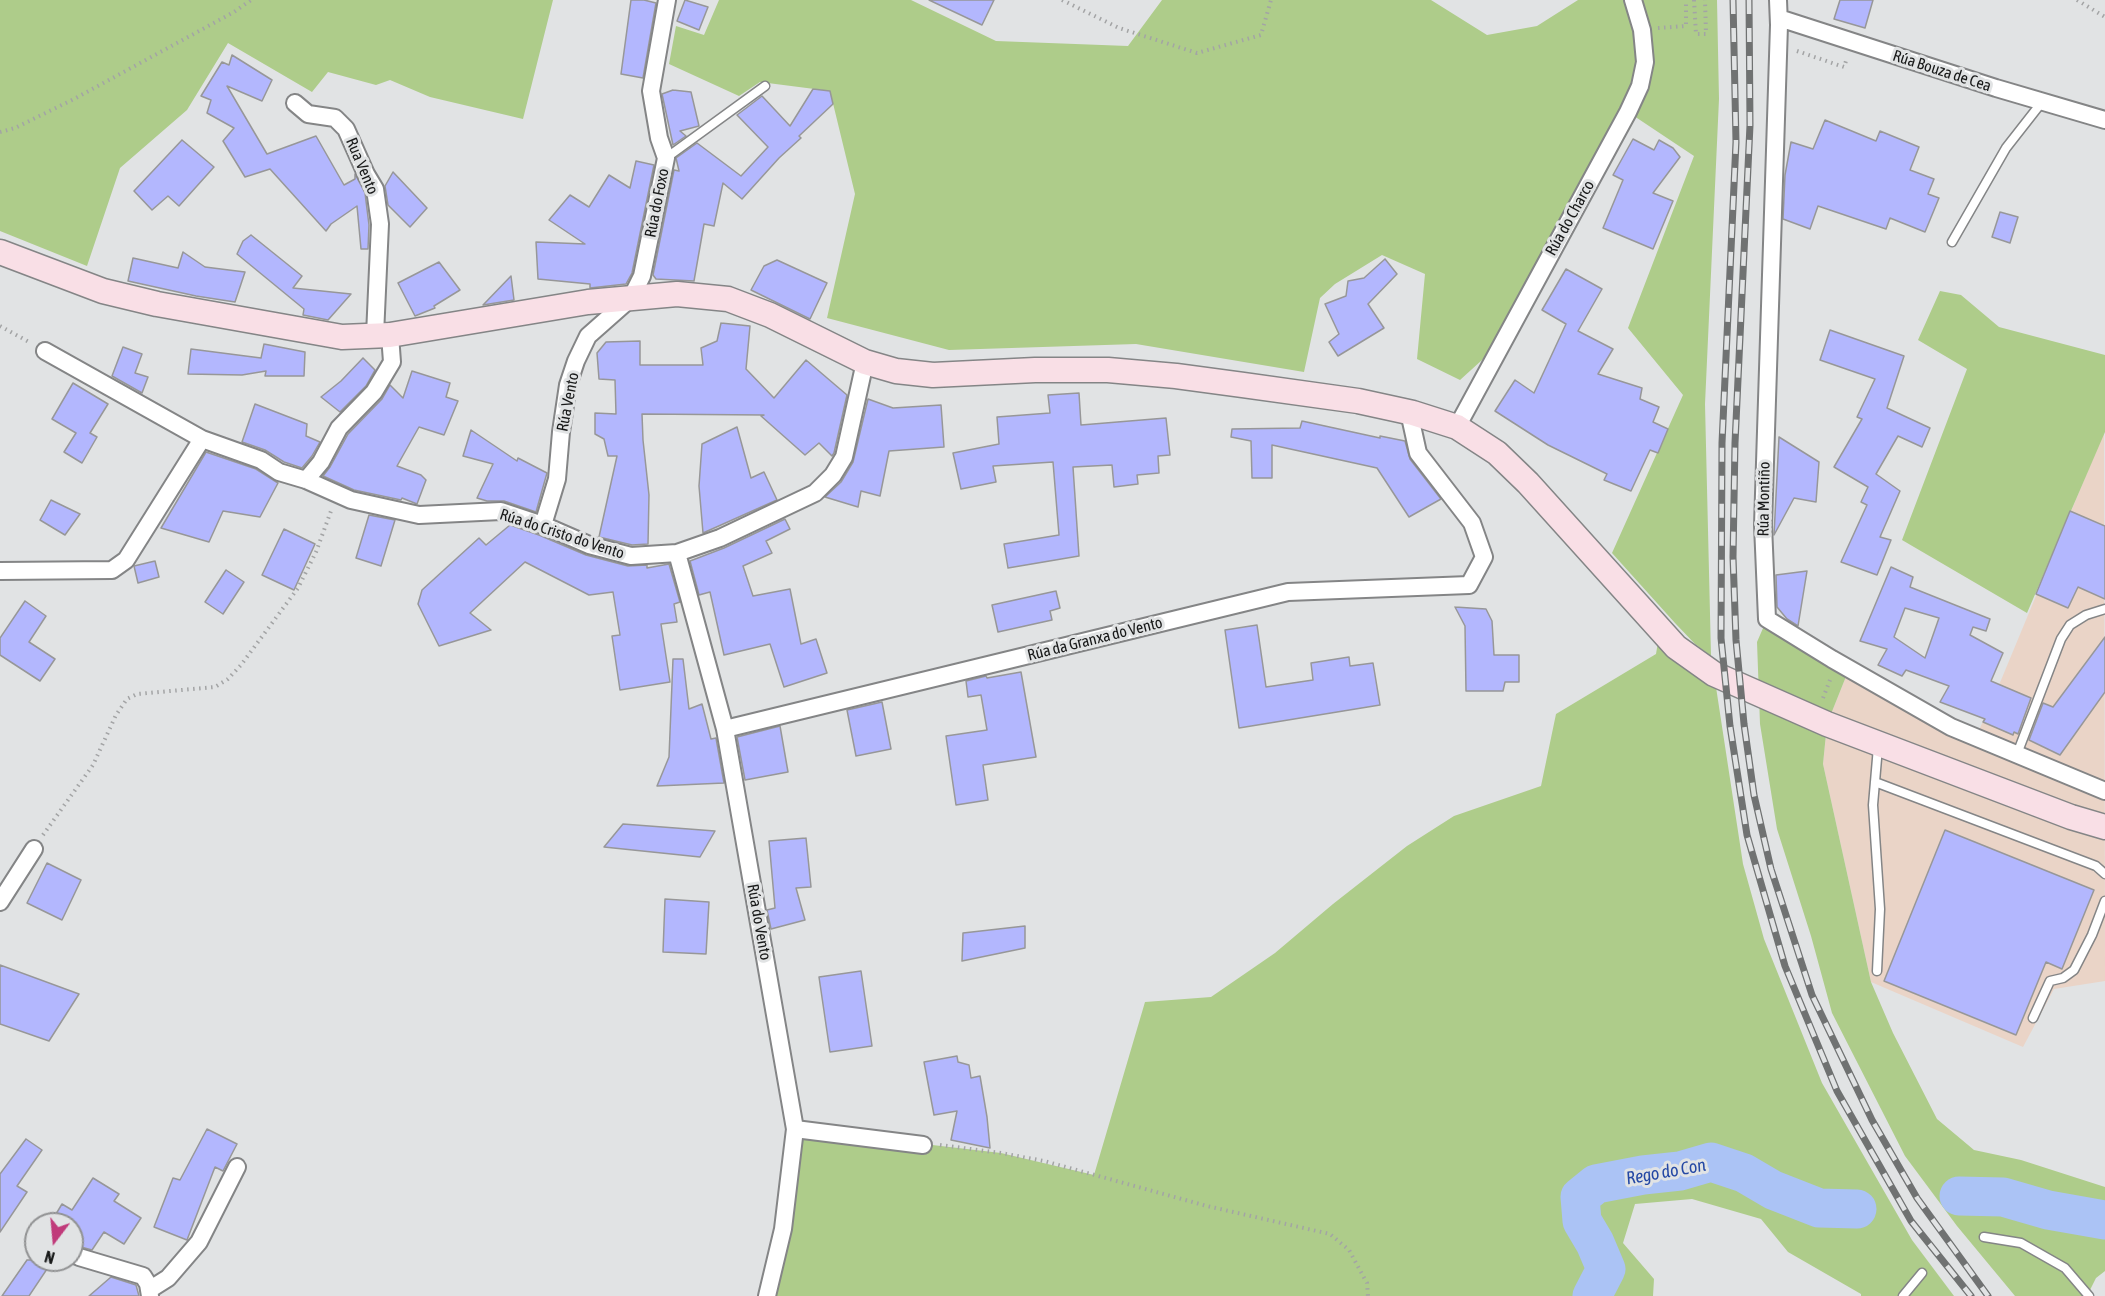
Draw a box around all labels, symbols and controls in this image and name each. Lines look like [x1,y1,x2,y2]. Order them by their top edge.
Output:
street label: Rúa Bouza de Cea [1890,46,1994,96]
street label: Rua Vento [341,135,383,197]
street label: Rúa do Foxo [641,167,673,239]
street label: Rúa do Charco [1541,177,1599,259]
street label: Rúa Vento [553,371,583,433]
street label: Rúa Montiño [1754,461,1774,537]
street label: Rúa do Cristo do Vento [497,505,627,563]
street label: Rúa da Granxa do Vento [1026,613,1164,665]
street label: Rúa do Vento [743,882,775,962]
water label: Rego do Con [1624,1154,1708,1190]
north arrow [24,1212,84,1272]
text: N [43,1247,57,1267]

